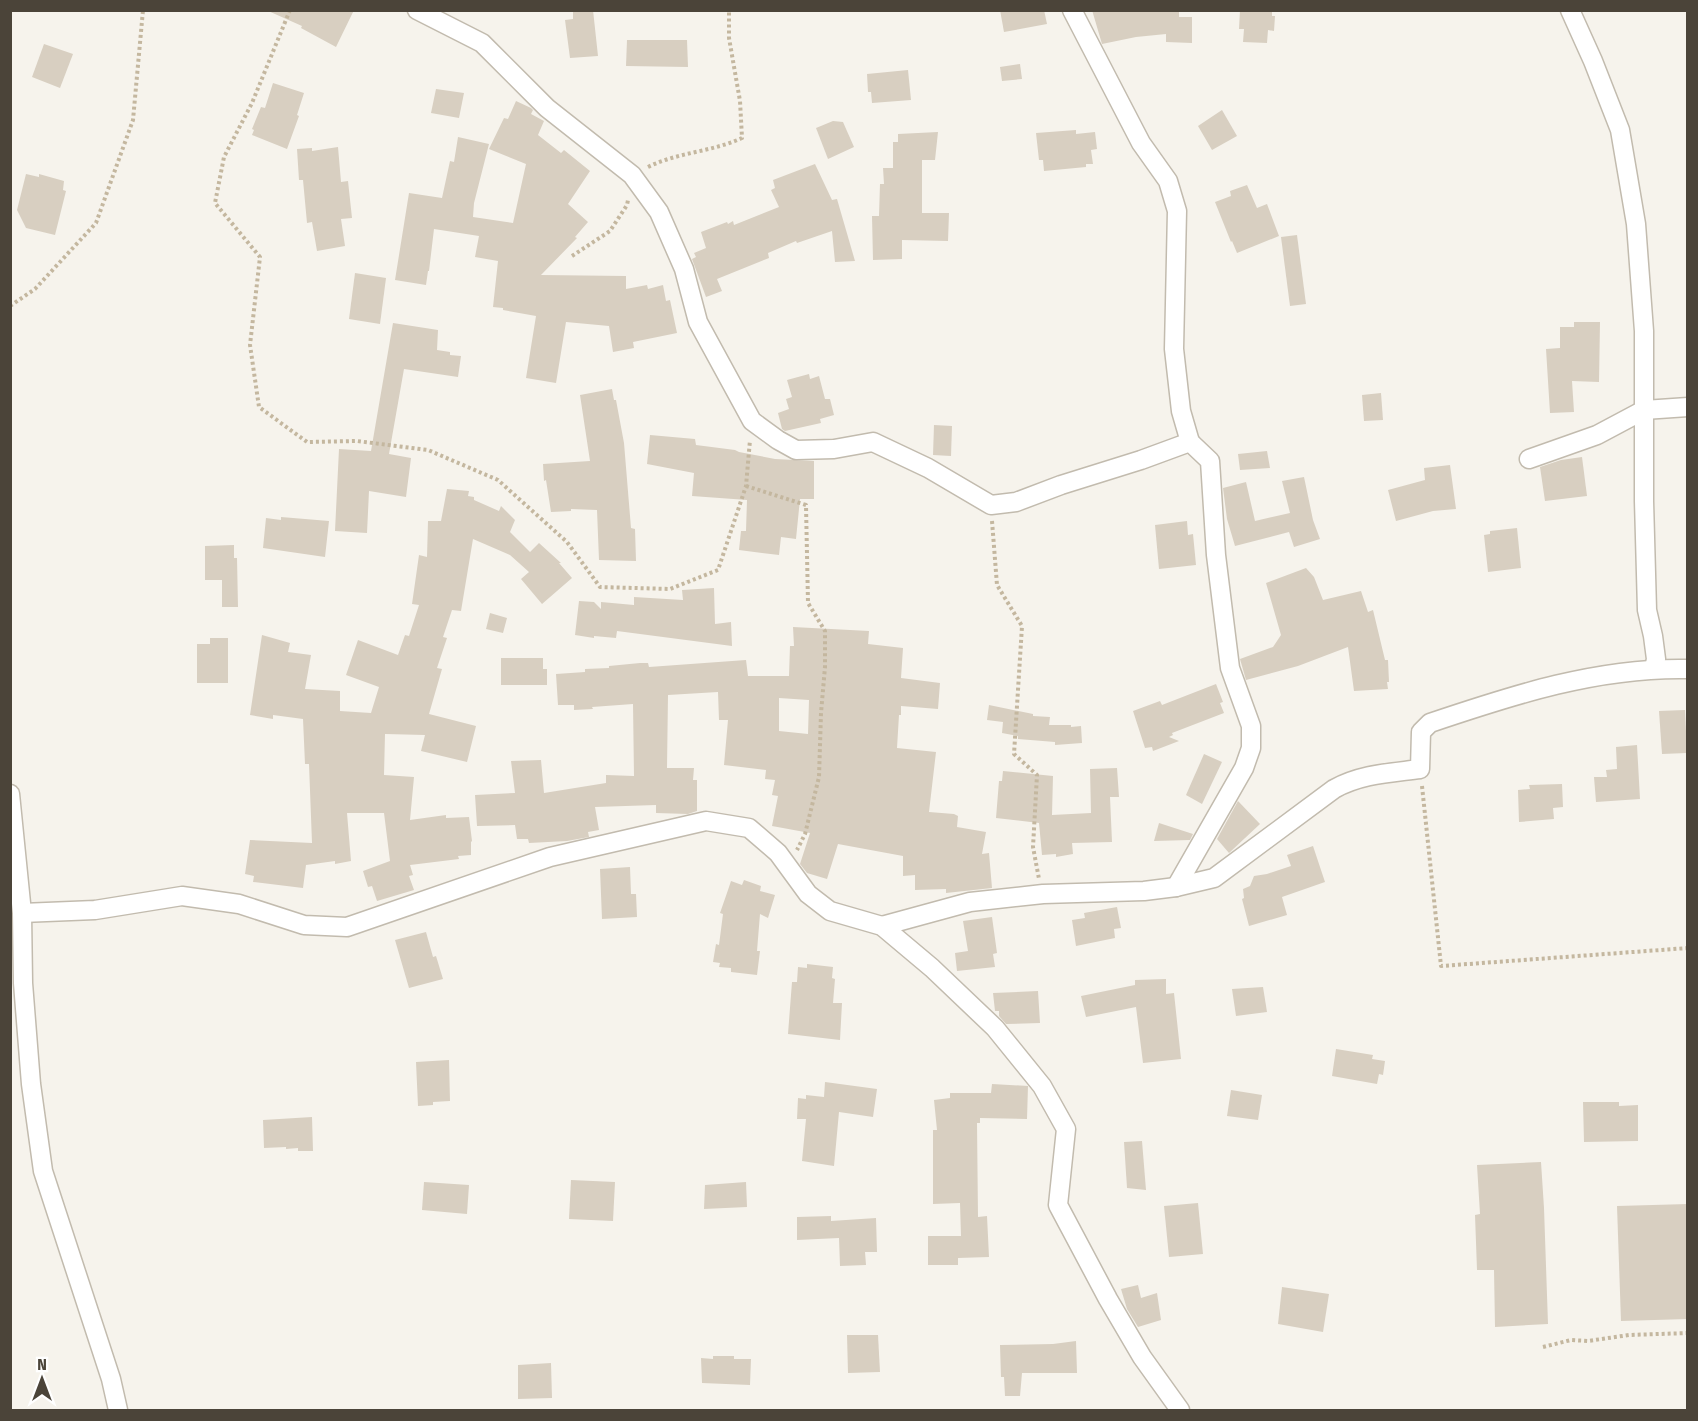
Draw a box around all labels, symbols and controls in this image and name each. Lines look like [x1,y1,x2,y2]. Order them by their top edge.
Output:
north arrow [12,1349,72,1409]
text: N [37,1355,47,1374]

